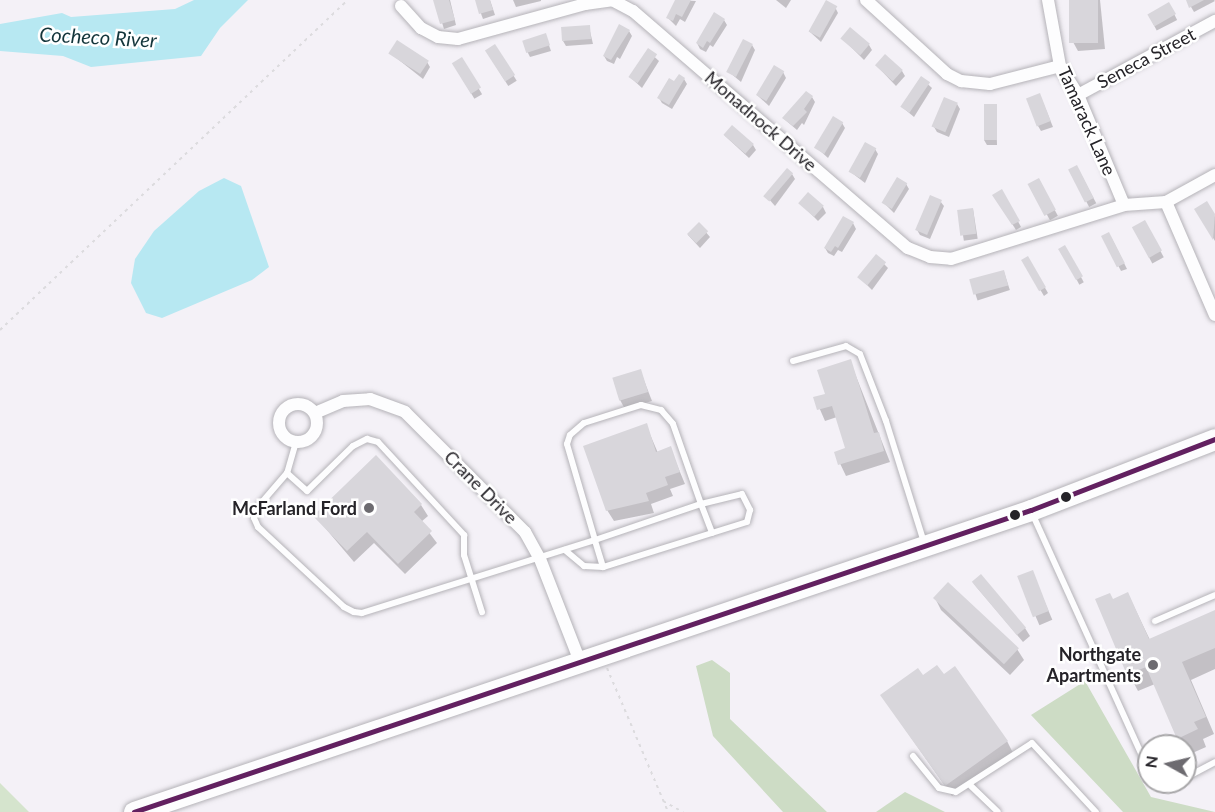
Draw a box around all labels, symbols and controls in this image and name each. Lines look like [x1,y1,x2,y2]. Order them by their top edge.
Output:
water label: Cocheco River [39,22,157,52]
street label: Seneca Street [1093,23,1199,93]
street label: Tamarack Lane [1053,63,1121,179]
street label: Monadnock Drive [701,67,821,175]
street label: Crane Drive [440,446,522,528]
unlabelled marker [1060,491,1072,503]
place label: McFarland Ford [232,497,357,519]
marker: McFarland Ford [362,501,376,515]
unlabelled marker [1009,509,1021,521]
place label: Northgate Apartments [1046,644,1141,686]
marker: Northgate Apartments [1146,658,1160,672]
north arrow [1137,734,1197,794]
text: N [1140,754,1161,769]

